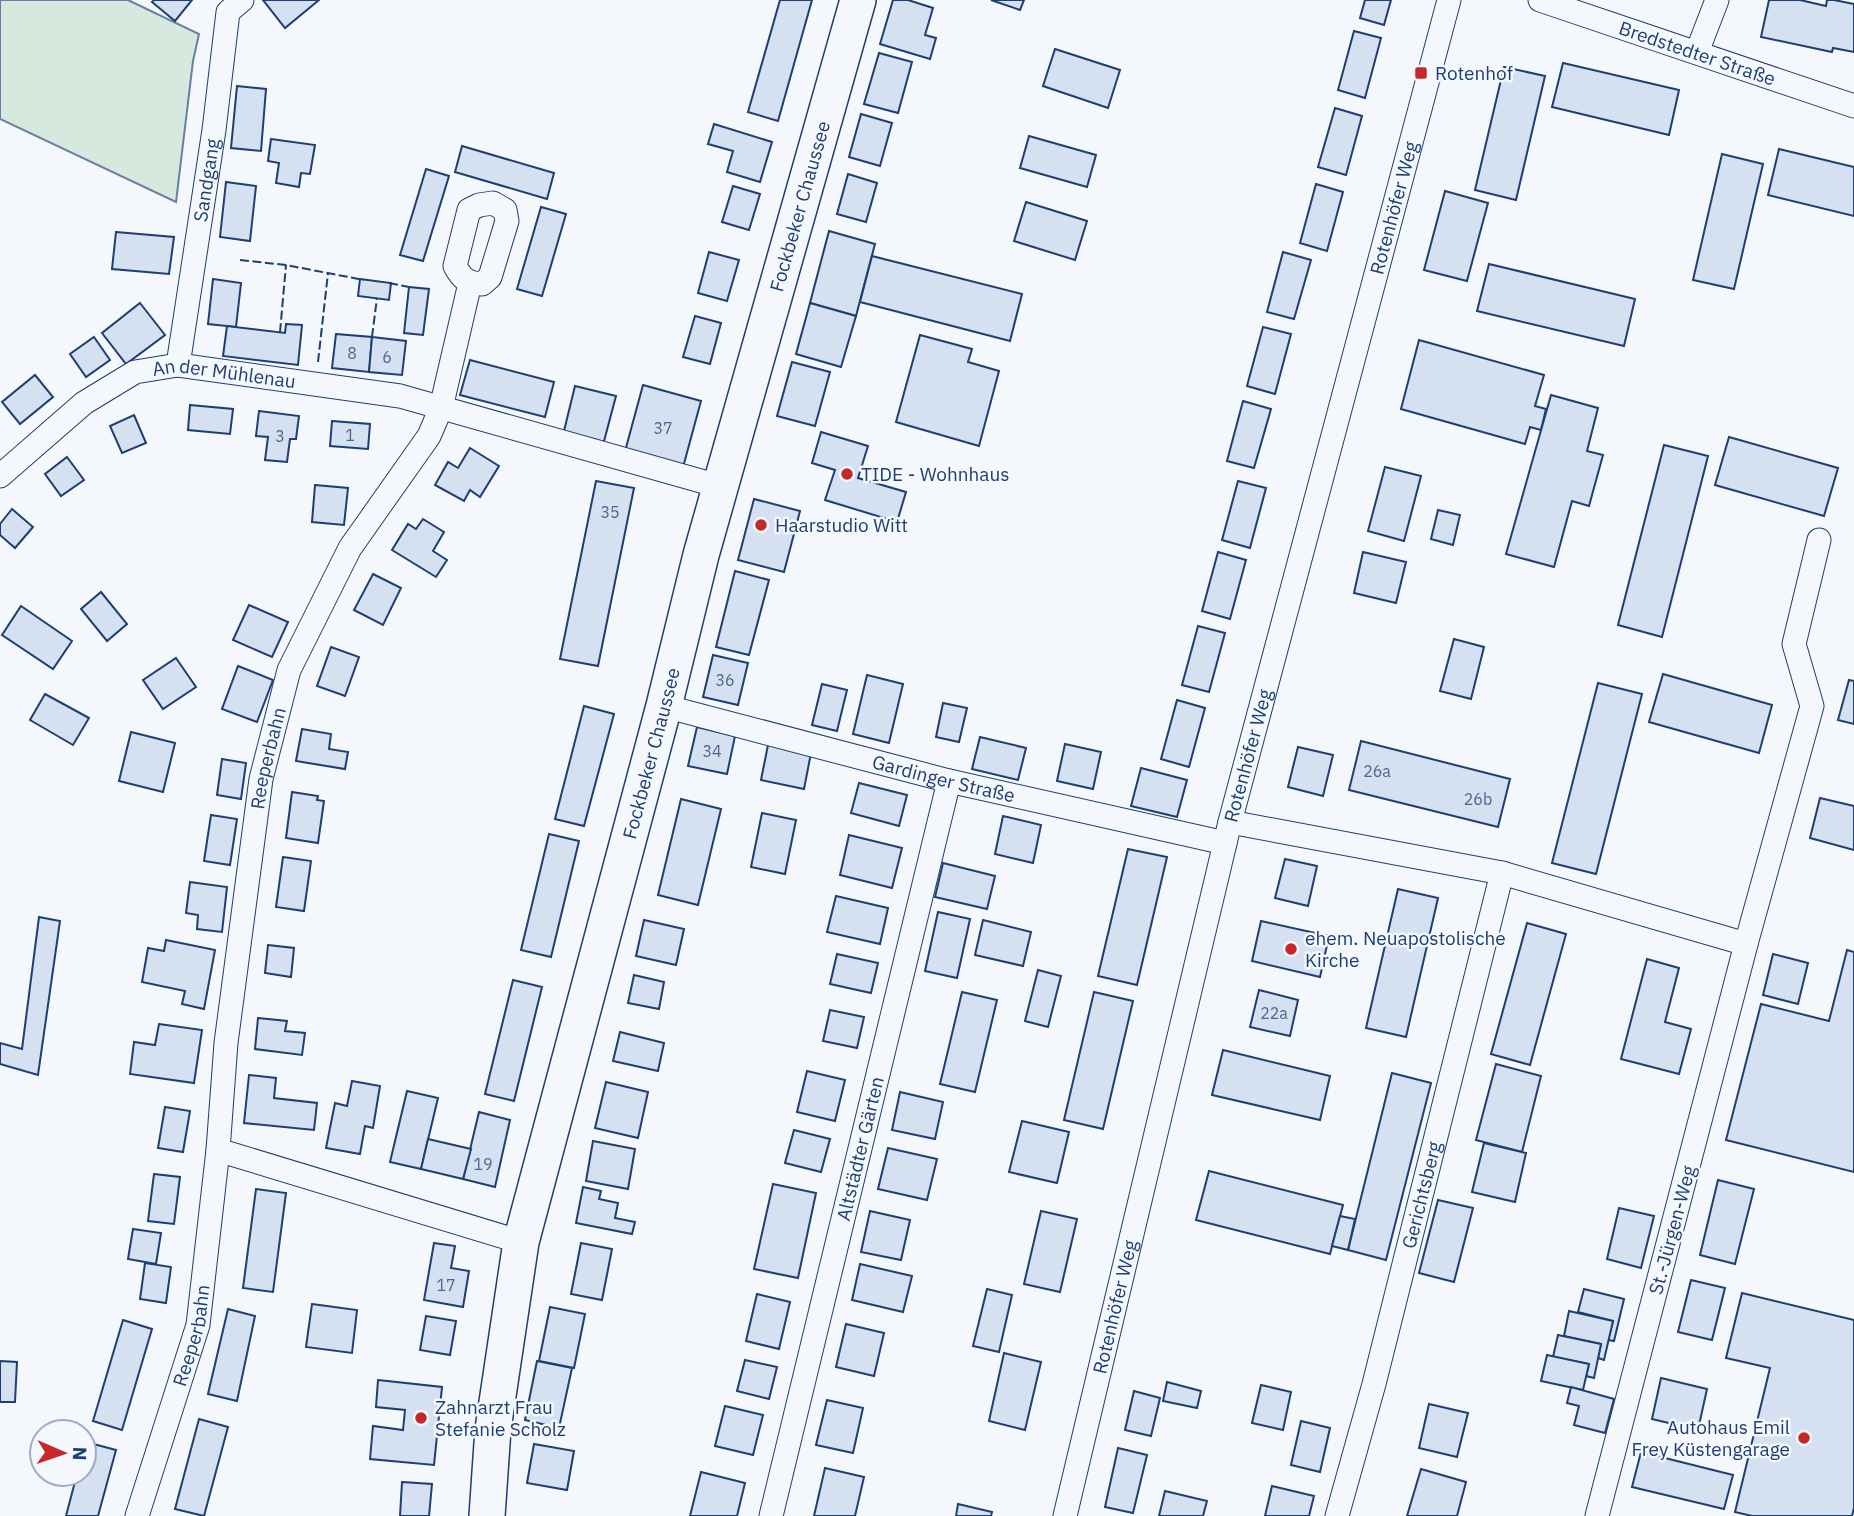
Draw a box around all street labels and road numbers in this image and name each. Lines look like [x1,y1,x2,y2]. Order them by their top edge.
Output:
street label: Bredstedter Straße [1616,16,1779,91]
street label: Fockbeker Chaussee [764,118,835,294]
street label: Sandgang [188,137,225,223]
street label: Rotenhöfer Weg [1364,139,1423,277]
street label: An der Mühlenau [150,353,297,393]
street label: Fockbeker Chaussee [617,665,685,842]
street label: Rotenhöfer Weg [1218,686,1277,825]
street label: Reeperbahn [245,705,291,811]
street label: Gardinger Straße [870,749,1017,807]
street label: Altstädter Gärten [831,1074,889,1223]
street label: Gerichtsberg [1396,1139,1446,1251]
street label: St.-Jürgen-Weg [1643,1163,1701,1297]
street label: Rotenhöfer Weg [1087,1237,1142,1376]
street label: Reeperbahn [167,1283,215,1389]

